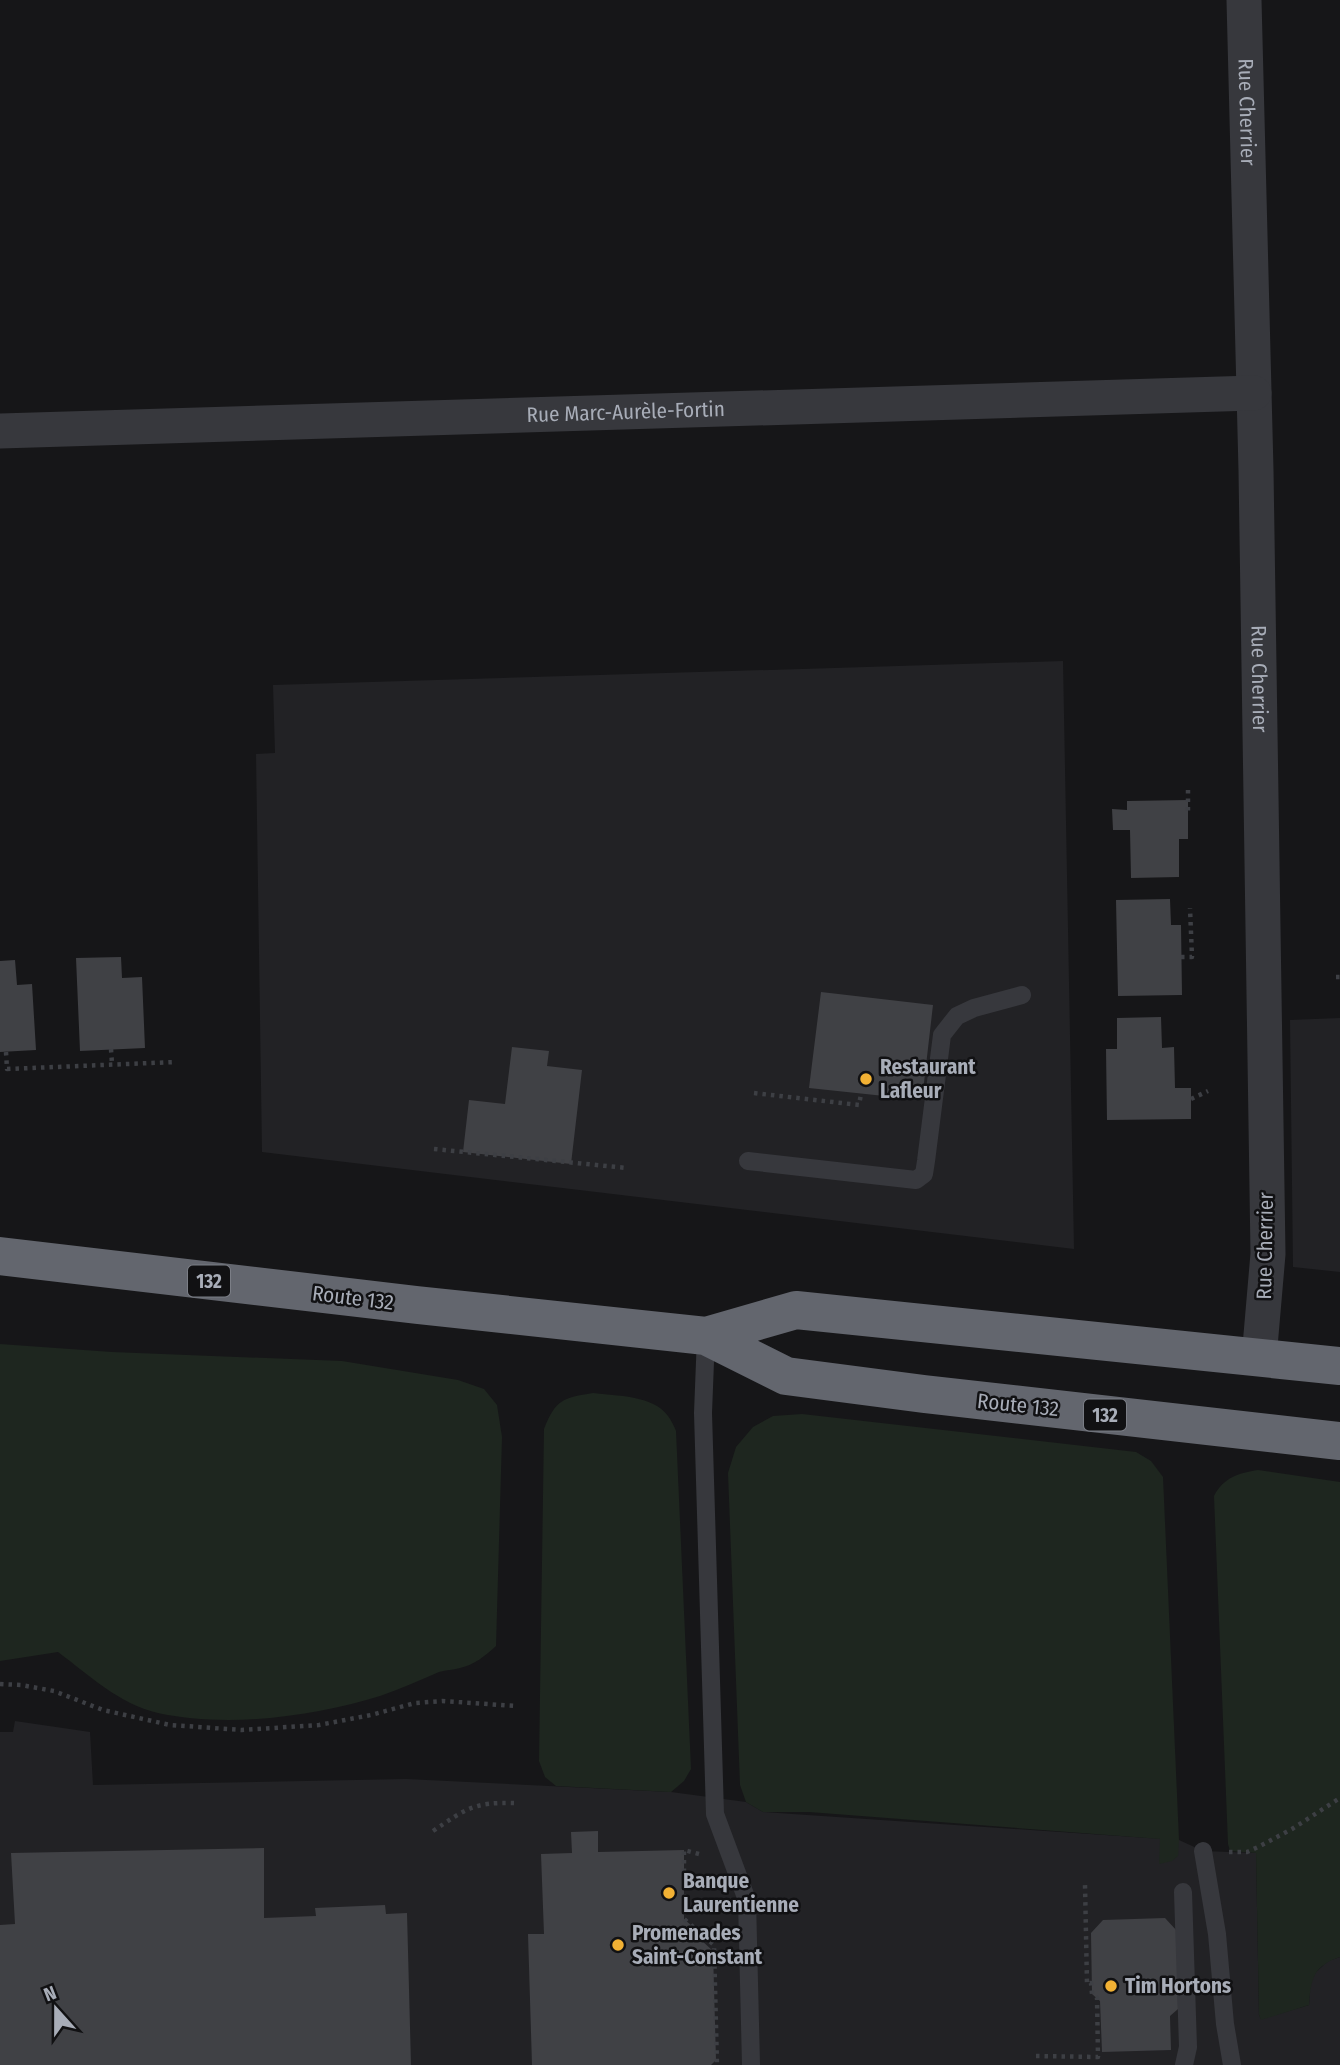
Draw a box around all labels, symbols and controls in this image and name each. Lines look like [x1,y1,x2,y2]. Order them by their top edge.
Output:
street label: Rue Cherrier [1232,58,1261,167]
street label: Rue Marc-Aurèle-Fortin [526,396,725,428]
street label: Rue Cherrier [1245,625,1273,733]
place label: Restaurant Lafleur [880,1054,976,1104]
marker: Restaurant Lafleur [858,1071,874,1087]
street label: Rue Cherrier [1251,1191,1279,1300]
road number: 132 [188,1266,230,1296]
street label: Route 132 [311,1280,395,1316]
street label: Route 132 [976,1388,1060,1422]
road number: 132 [1084,1400,1126,1430]
place label: Banque Laurentienne [683,1868,799,1918]
marker: Banque Laurentienne [661,1885,677,1901]
place label: Promenades Saint-Constant [632,1920,763,1970]
marker: Promenades Saint-Constant [610,1937,626,1953]
place label: Tim Hortons [1125,1973,1231,1999]
north arrow [21,1974,91,2044]
marker: Tim Hortons [1103,1978,1119,1994]
text: N [41,1981,60,2006]

